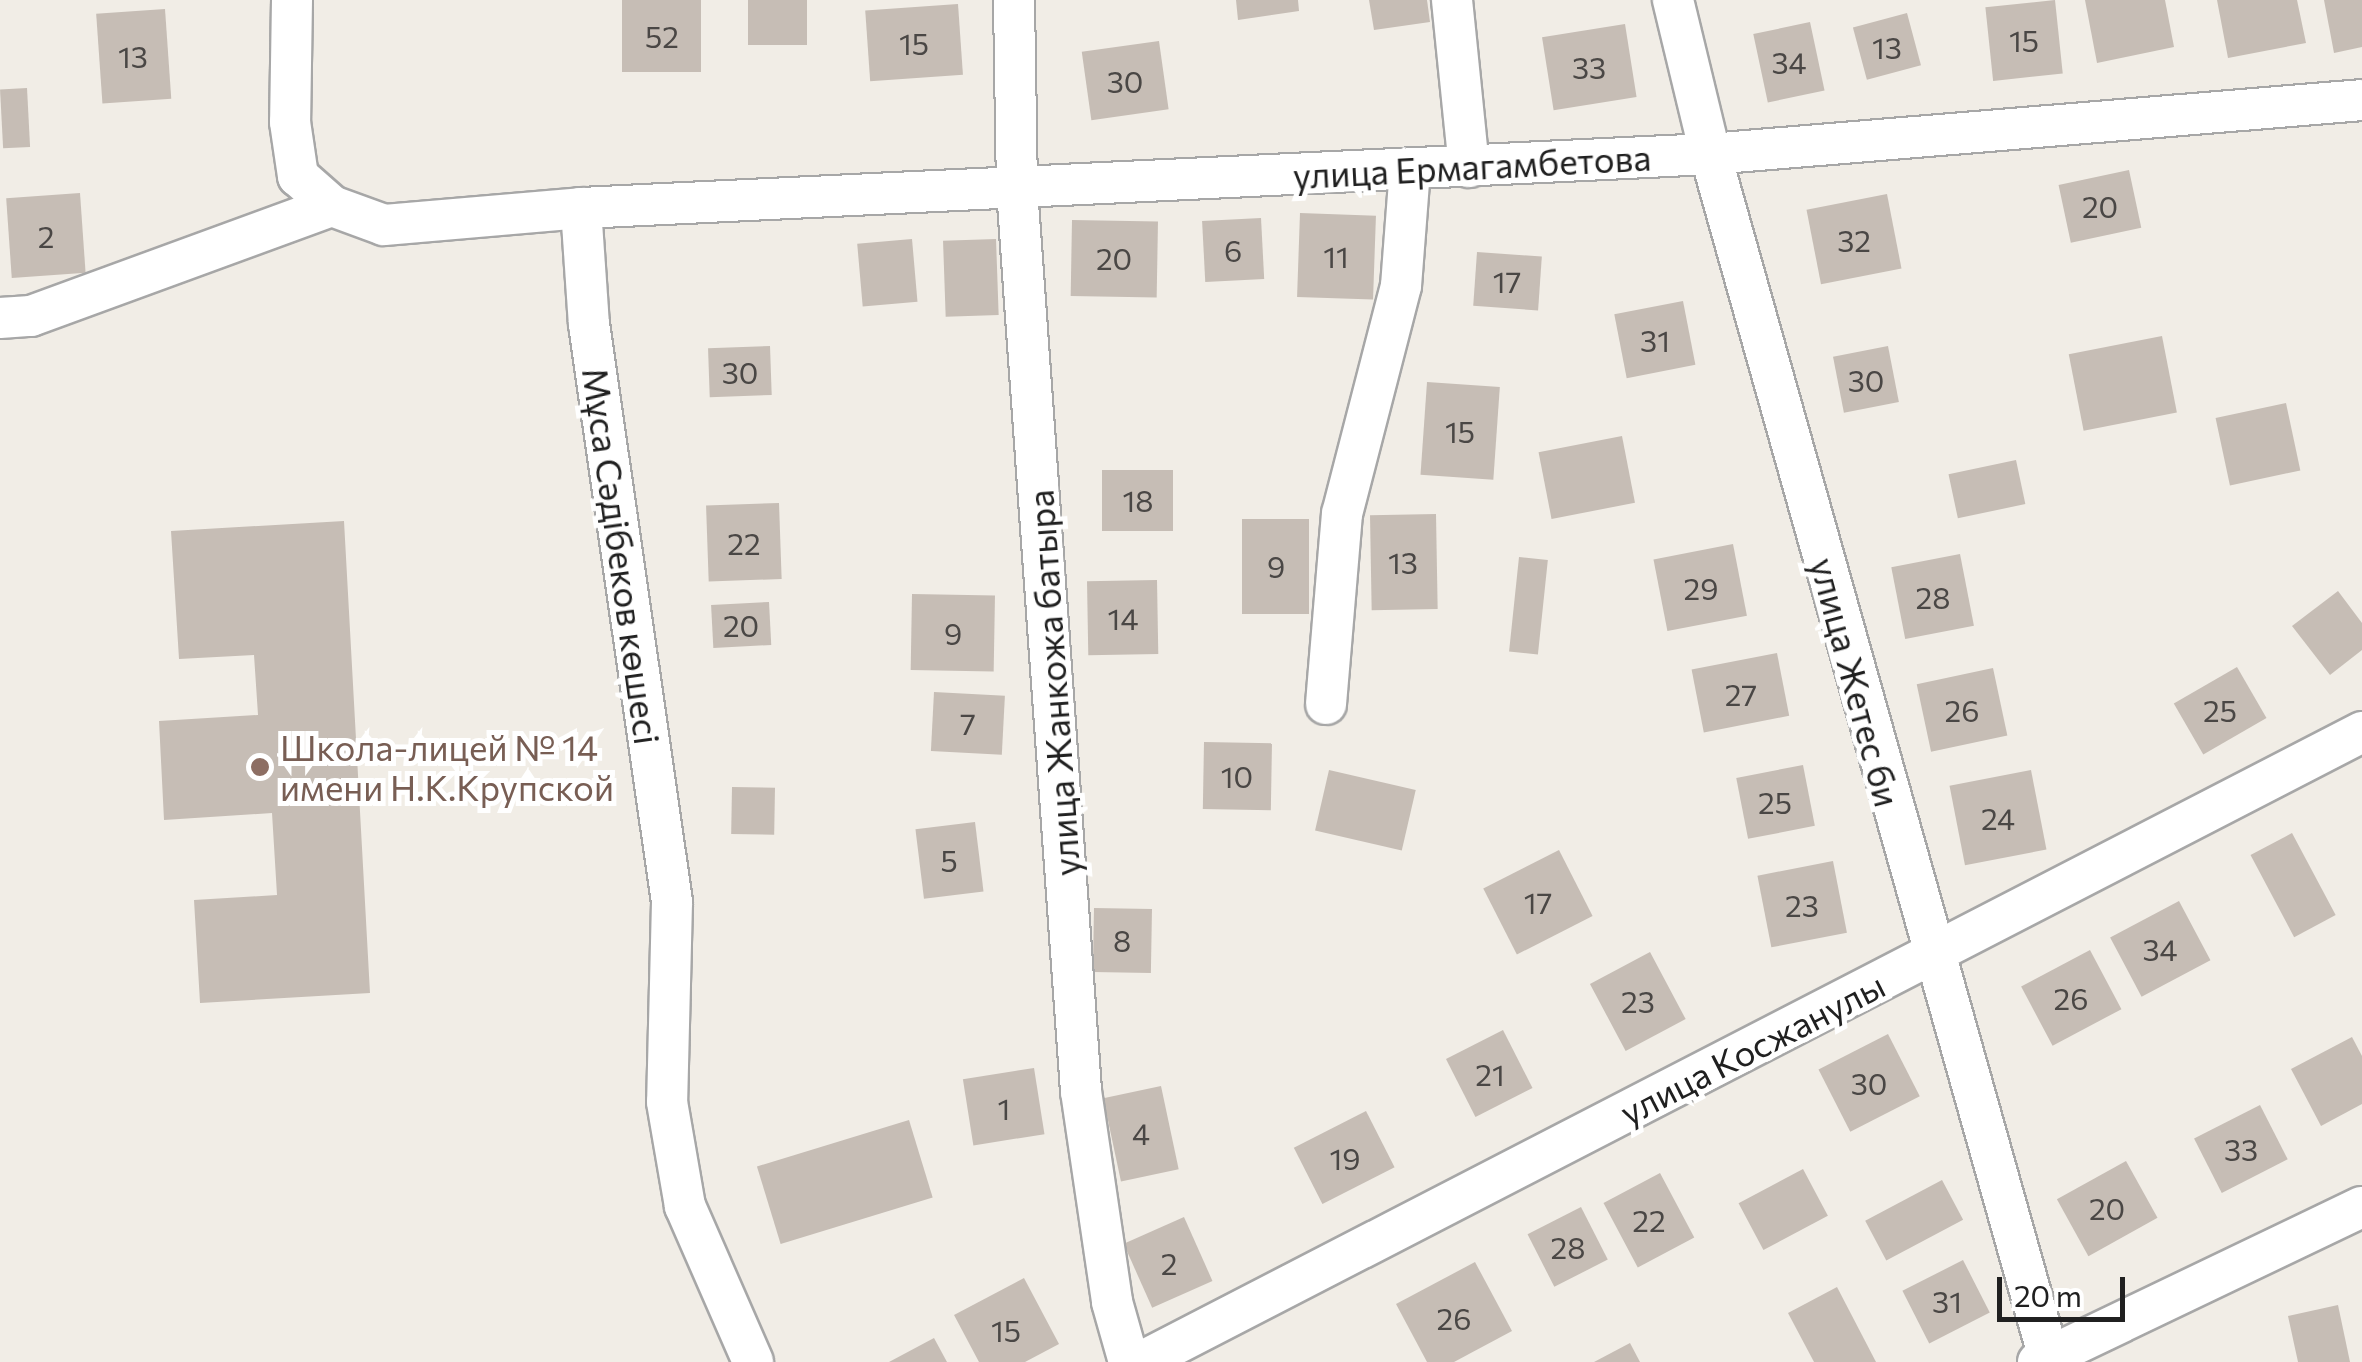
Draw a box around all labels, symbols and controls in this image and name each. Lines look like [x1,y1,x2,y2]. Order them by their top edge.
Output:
house number: 52 [645,18,679,54]
house number: 15 [2009,22,2039,58]
house number: 15 [899,25,929,61]
house number: 13 [1872,29,1902,65]
house number: 13 [118,38,148,74]
house number: 34 [1771,44,1807,80]
house number: 33 [1572,49,1606,85]
house number: 30 [1107,63,1143,99]
street label: улица Ермагамбетова [1292,136,1652,196]
house number: 20 [2082,188,2118,224]
house number: 2 [38,218,54,254]
house number: 32 [1837,222,1871,258]
house number: 6 [1224,232,1242,268]
house number: 11 [1323,238,1349,274]
house number: 20 [1096,240,1132,276]
house number: 17 [1493,263,1521,299]
house number: 31 [1640,322,1670,358]
house number: 30 [722,354,758,390]
house number: 30 [1848,362,1884,398]
street label: Мұса Сәдібеков көшесі [575,365,669,747]
house number: 15 [1445,413,1475,449]
house number: 18 [1122,482,1154,518]
street label: улица Жанкожа батыра [1019,488,1087,878]
house number: 22 [727,525,761,561]
house number: 13 [1388,544,1418,580]
house number: 9 [1267,548,1285,584]
street label: улица Жетес би [1803,553,1909,811]
house number: 29 [1684,570,1718,606]
house number: 28 [1916,579,1950,615]
house number: 14 [1108,600,1138,636]
house number: 20 [723,607,759,643]
house number: 9 [944,615,962,651]
house number: 27 [1725,676,1757,712]
house number: 26 [1945,692,1979,728]
house number: 25 [2203,692,2237,728]
house number: 7 [960,705,976,741]
place label: Школа-лицей № 14 имени Н.К.Крупской [280,726,614,808]
marker: Школа-лицей № 14 имени Н.К.Крупской [249,756,271,778]
house number: 10 [1221,758,1253,794]
house number: 25 [1758,784,1792,820]
house number: 24 [1981,800,2015,836]
house number: 5 [940,842,958,878]
house number: 17 [1524,884,1552,920]
house number: 23 [1785,887,1819,923]
house number: 8 [1113,922,1131,958]
house number: 34 [2142,931,2178,967]
street label: улица Косжанулы [1613,963,1891,1133]
house number: 26 [2054,980,2088,1016]
house number: 23 [1621,983,1655,1019]
house number: 21 [1475,1056,1505,1092]
house number: 30 [1851,1065,1887,1101]
house number: 1 [998,1090,1010,1126]
house number: 4 [1132,1115,1150,1151]
house number: 33 [2224,1131,2258,1167]
house number: 19 [1329,1140,1361,1176]
house number: 20 [2089,1190,2125,1226]
house number: 22 [1632,1202,1666,1238]
house number: 28 [1551,1229,1585,1265]
house number: 2 [1161,1245,1177,1281]
scale bar [2002,1257,2130,1319]
text: 20 m [2014,1276,2082,1313]
house number: 31 [1932,1283,1962,1319]
house number: 26 [1437,1300,1471,1336]
house number: 15 [991,1312,1021,1348]

